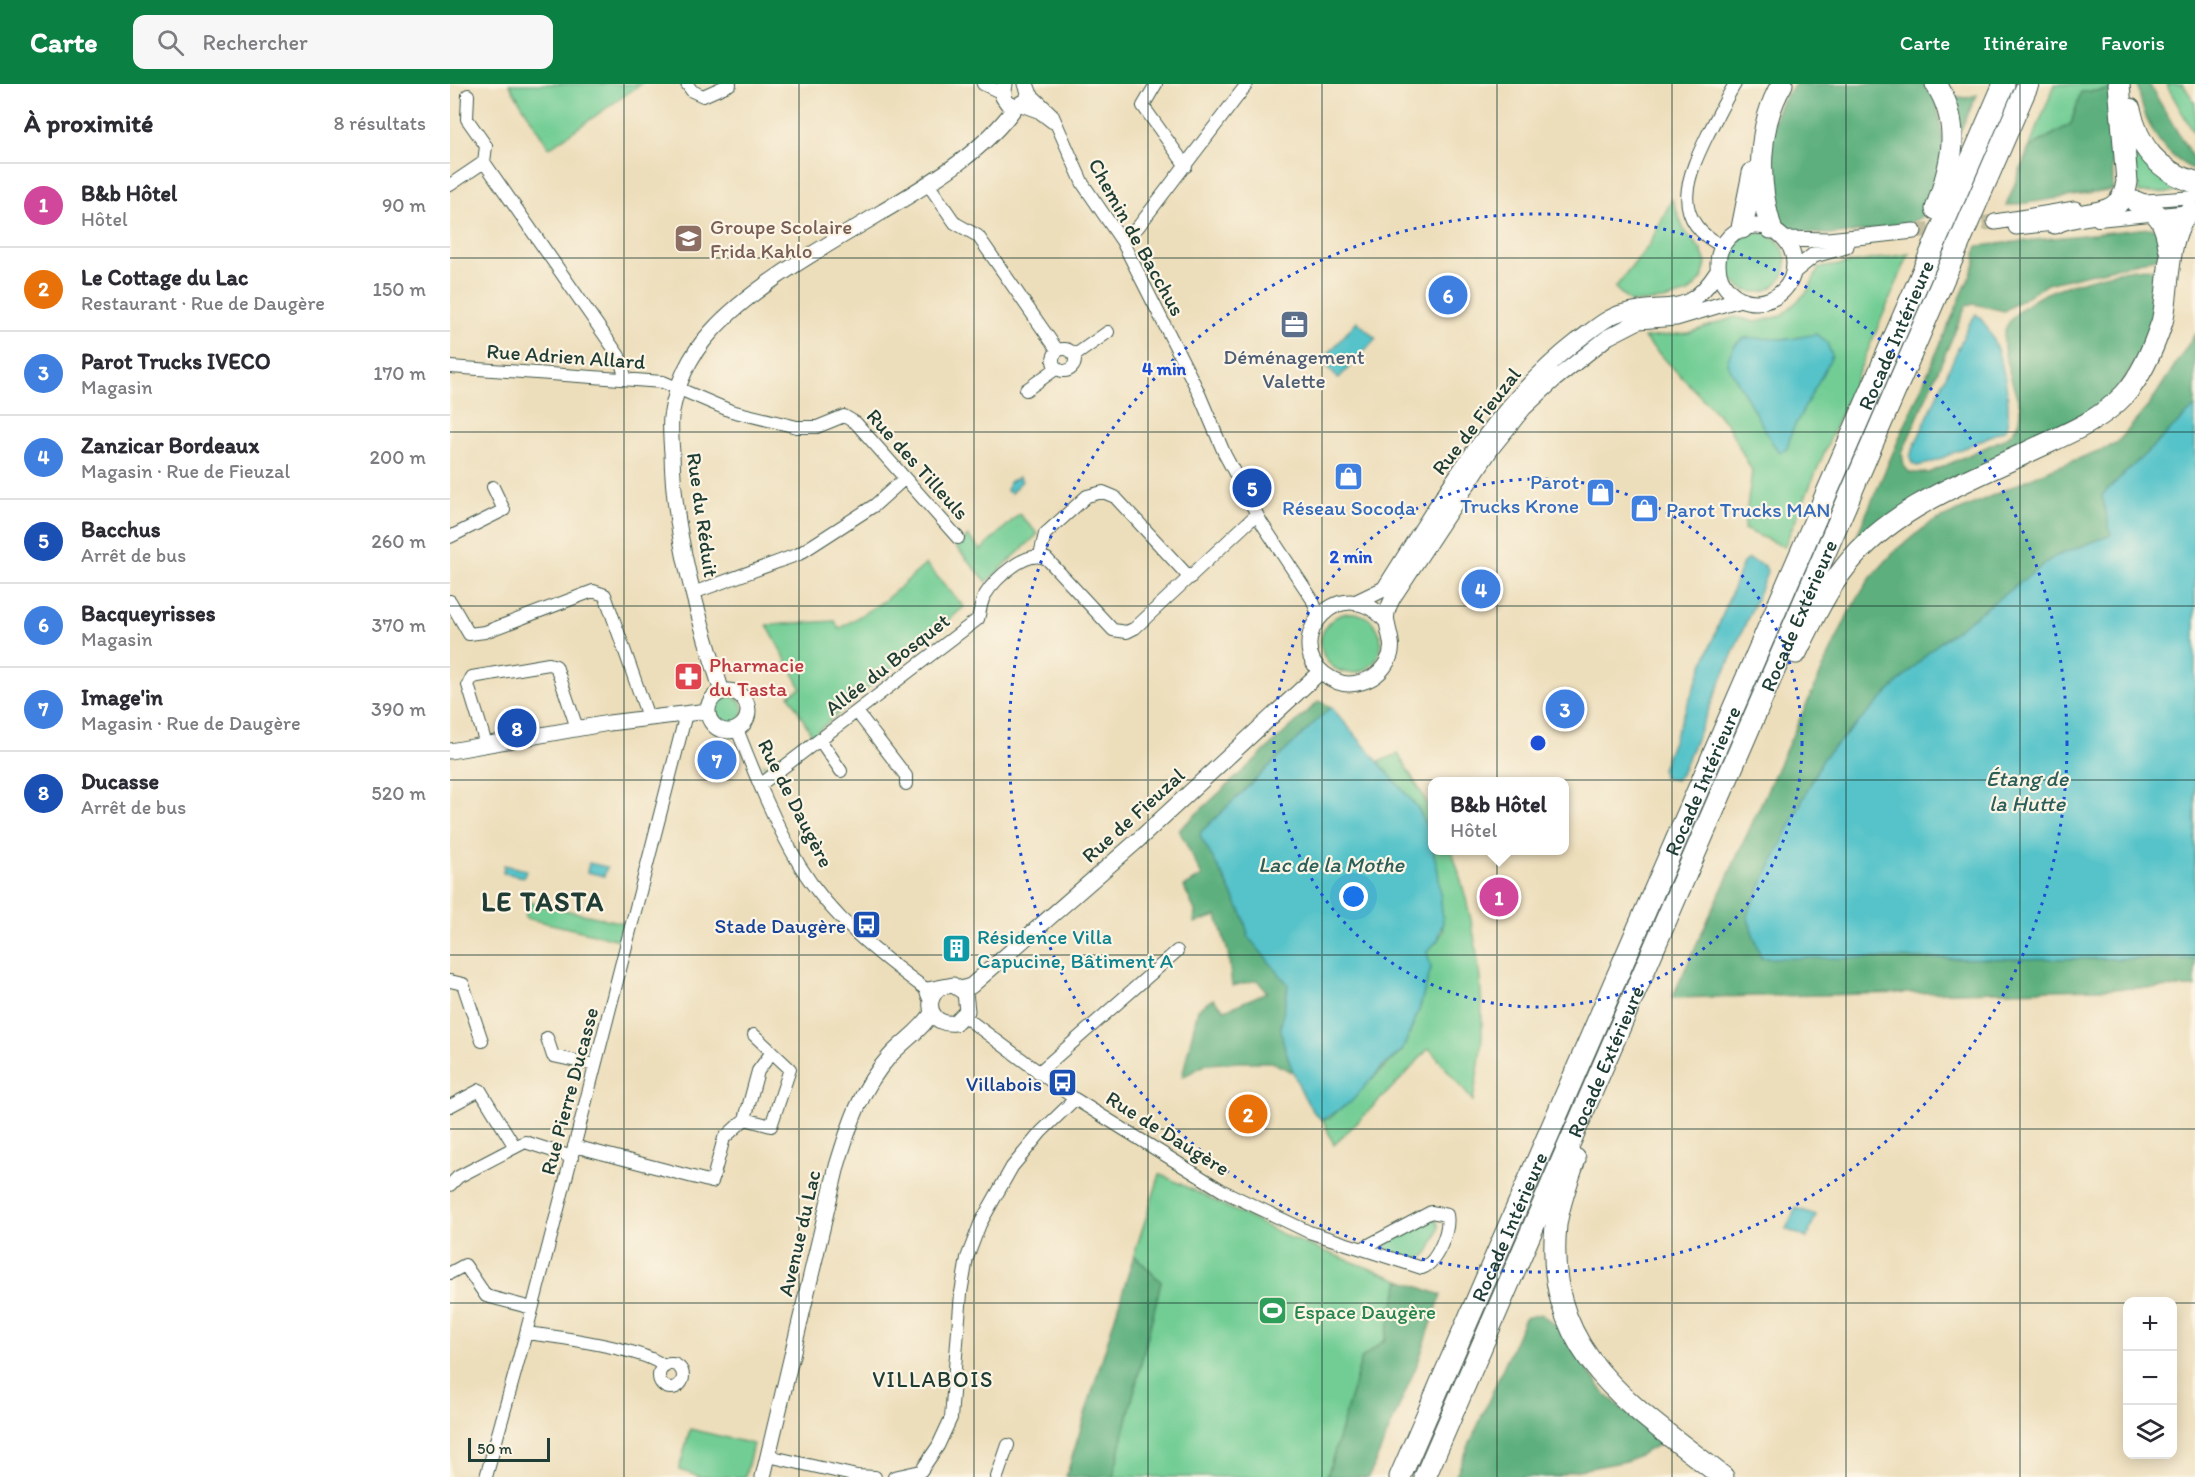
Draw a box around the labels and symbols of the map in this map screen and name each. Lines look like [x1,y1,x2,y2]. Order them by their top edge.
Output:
street label: Chemin de Bacchus [1083,154,1191,320]
place label: Groupe Scolaire Frida Kahlo [710,214,852,263]
school or university icon: Groupe Scolaire Frida Kahlo [673,222,705,254]
street label: Rocade Intérieure [1852,256,1939,413]
pin: 6 [1428,272,1468,318]
office icon: Déménagement Valette [1278,309,1310,341]
street label: Rue Adrien Allard [486,338,647,374]
place label: Déménagement Valette [1223,344,1365,393]
text: 4 min [1142,358,1187,380]
street label: Rue de Fieuzal [1426,362,1526,480]
street label: Rue des Tilleuls [862,403,974,525]
street label: Rue du Réduit [682,451,724,579]
shop icon: Réseau Socoda [1333,460,1365,492]
pin: 5 [1232,466,1272,510]
place label: Parot Trucks Krone [1460,469,1579,518]
shop icon: Parot Trucks Krone [1584,477,1616,509]
shop icon: Parot Trucks MAN [1629,493,1661,525]
place label: Réseau Socoda [1282,495,1416,520]
place label: Parot Trucks MAN [1666,497,1831,522]
street label: Rocade Extérieure [1754,536,1842,695]
text: 2 min [1330,546,1373,568]
pin: 4 [1462,566,1500,612]
street label: Allée du Bosquet [820,607,954,720]
place label: Pharmacie du Tasta [709,652,804,701]
pharmacy icon: Pharmacie du Tasta [672,660,704,692]
pin: 3 [1546,686,1584,732]
street label: Rocade Intérieure [1659,702,1745,859]
pin: 8 [498,706,536,750]
centre of rings [1528,733,1548,753]
street label: Rue de Daugère [753,735,839,871]
pin: 7 [698,738,736,782]
street label: Rue de Fieuzal [1076,762,1190,868]
water label: Étang de la Hutte [1986,765,2070,817]
water label: Lac de la Mothe [1258,851,1406,878]
pin: 1 [1480,874,1518,920]
your location [1339,882,1368,911]
district label: LE TASTA [481,885,605,918]
bus stop icon: Stade Daugère [851,909,883,941]
place label: Stade Daugère [715,913,846,938]
place label: Résidence Villa Capucine, Bâtiment A [977,924,1174,973]
building icon: Résidence Villa Capucine, Bâtiment A [940,932,972,964]
street label: Rocade Extérieure [1561,982,1649,1141]
street label: Rue Pierre Ducasse [535,1005,603,1177]
bus stop icon: Villabois [1047,1067,1079,1099]
place label: Villabois [966,1071,1042,1096]
street label: Rue de Daugère [1102,1085,1234,1181]
pin: 2 [1228,1092,1268,1136]
street label: Rocade Intérieure [1465,1148,1552,1305]
street label: Avenue du Lac [772,1167,826,1299]
sports icon: Espace Daugère [1257,1295,1289,1327]
place label: Espace Daugère [1294,1299,1436,1324]
district label: VILLABOIS [872,1366,994,1393]
scale bar [468,1435,550,1462]

